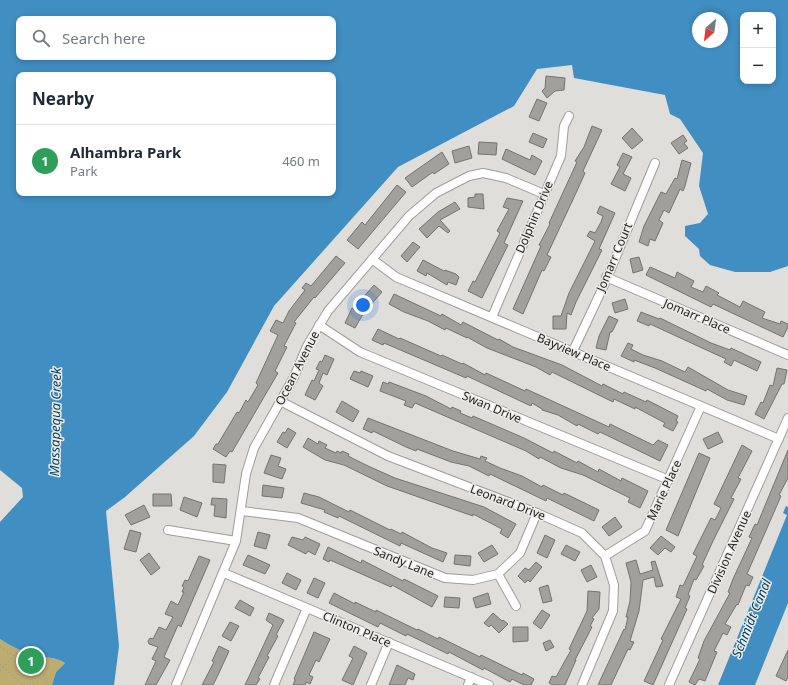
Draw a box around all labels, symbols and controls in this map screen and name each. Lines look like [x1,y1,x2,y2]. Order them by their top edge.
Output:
north arrow [692,12,728,48]
map controls [740,12,776,84]
button: + [740,12,776,48]
search box [16,16,336,60]
icon: search [30,27,52,49]
text: Search here [62,28,145,48]
button: − [740,48,776,84]
text: Nearby [32,87,94,110]
text: Alhambra Park [70,142,181,162]
text: 1 [41,152,49,170]
text: 460 m [282,152,320,170]
text: Park [70,162,97,180]
street label: Dolphin Drive [511,178,557,256]
street label: Jomarr Court [592,219,636,295]
street label: Jomarr Place [660,294,733,338]
your location [353,295,373,315]
street label: Ocean Avenue [271,328,323,408]
street label: Bayview Place [535,329,614,375]
water label: Massapequa Creek [45,367,65,477]
street label: Swan Drive [460,387,525,427]
street label: Marie Place [643,457,686,523]
street label: Leonard Drive [468,480,548,524]
street label: Division Avenue [703,507,755,596]
street label: Sandy Lane [371,542,437,582]
water label: Schmidt Canal [727,575,775,660]
street label: Clinton Place [320,607,394,651]
pin: 1 [18,646,44,676]

